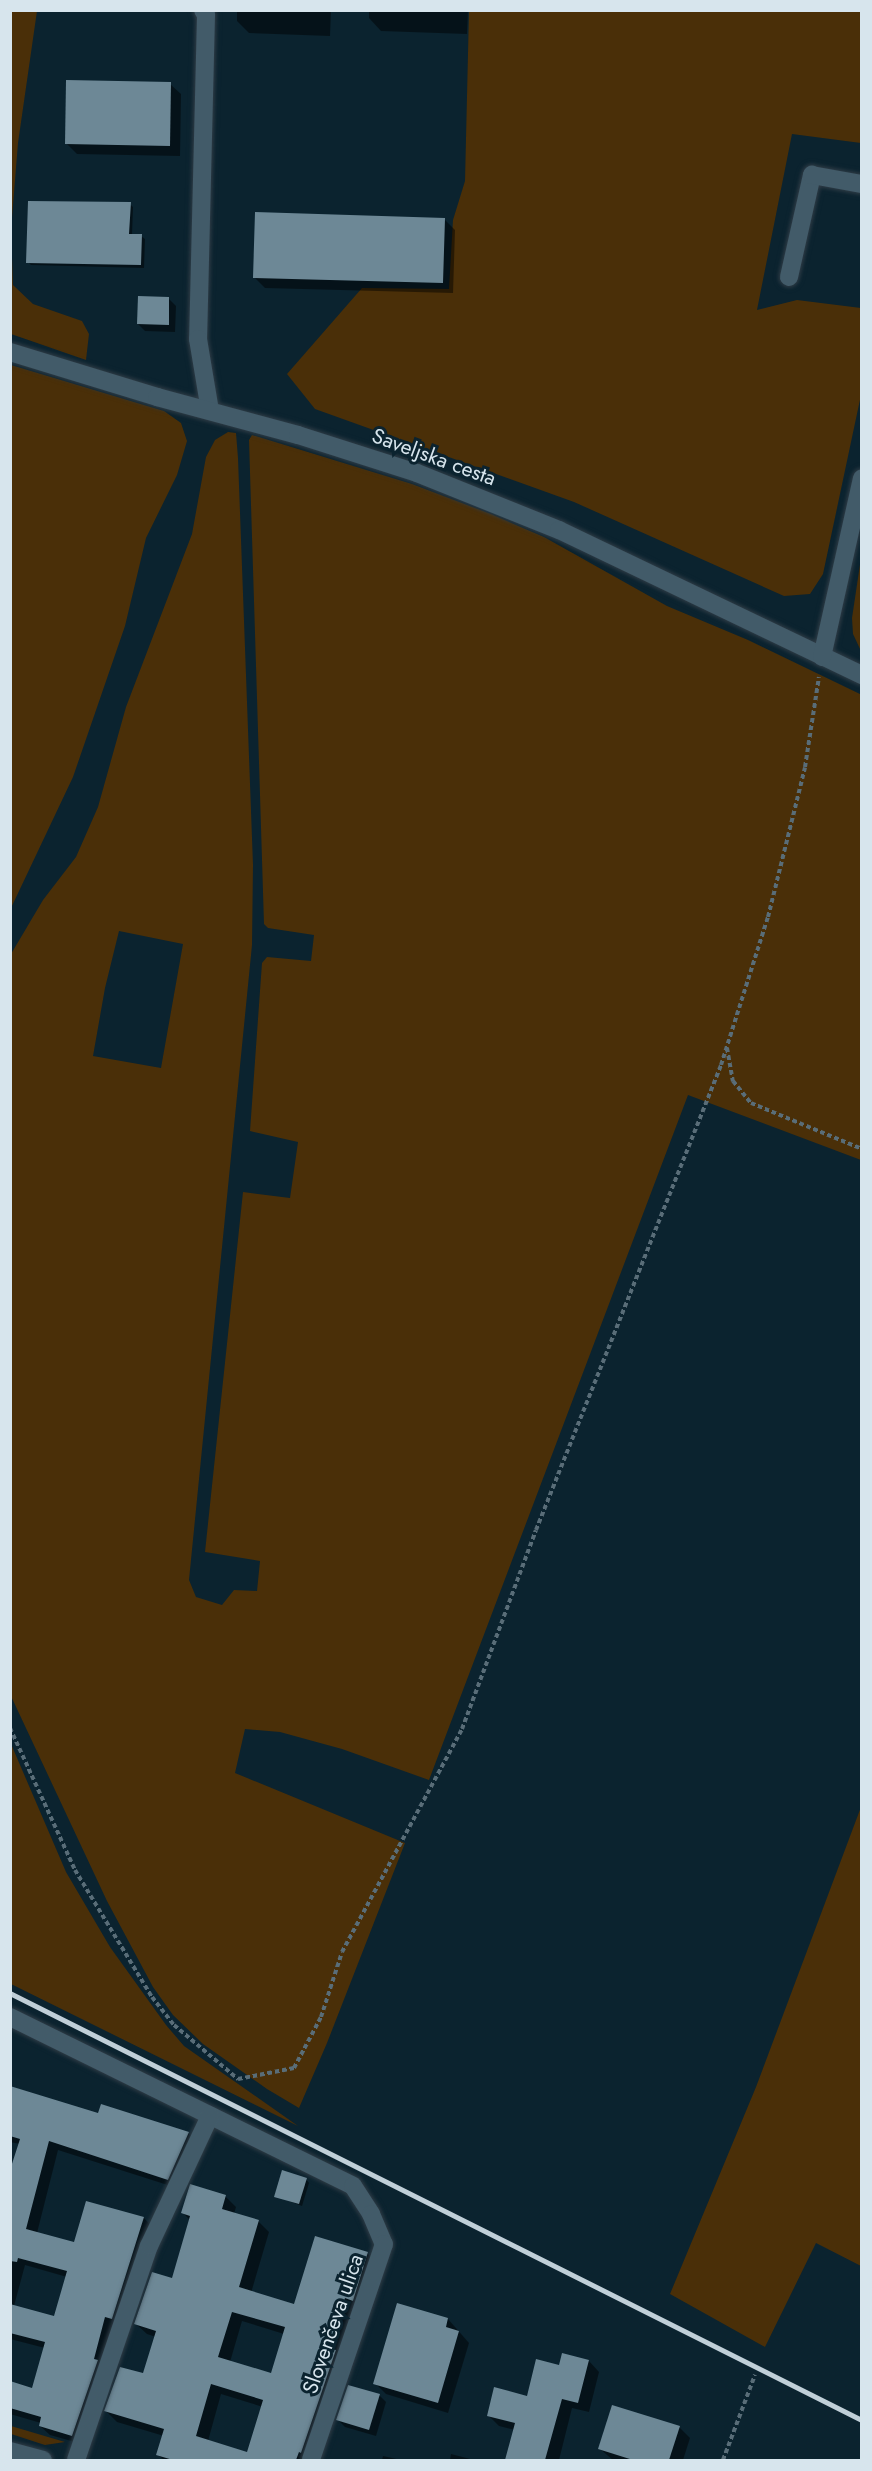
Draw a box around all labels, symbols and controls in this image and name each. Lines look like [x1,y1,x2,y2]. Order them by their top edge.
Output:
street label: Saveljska cesta [369,423,499,491]
street label: Slovenčeva ulica [297,2251,369,2397]

